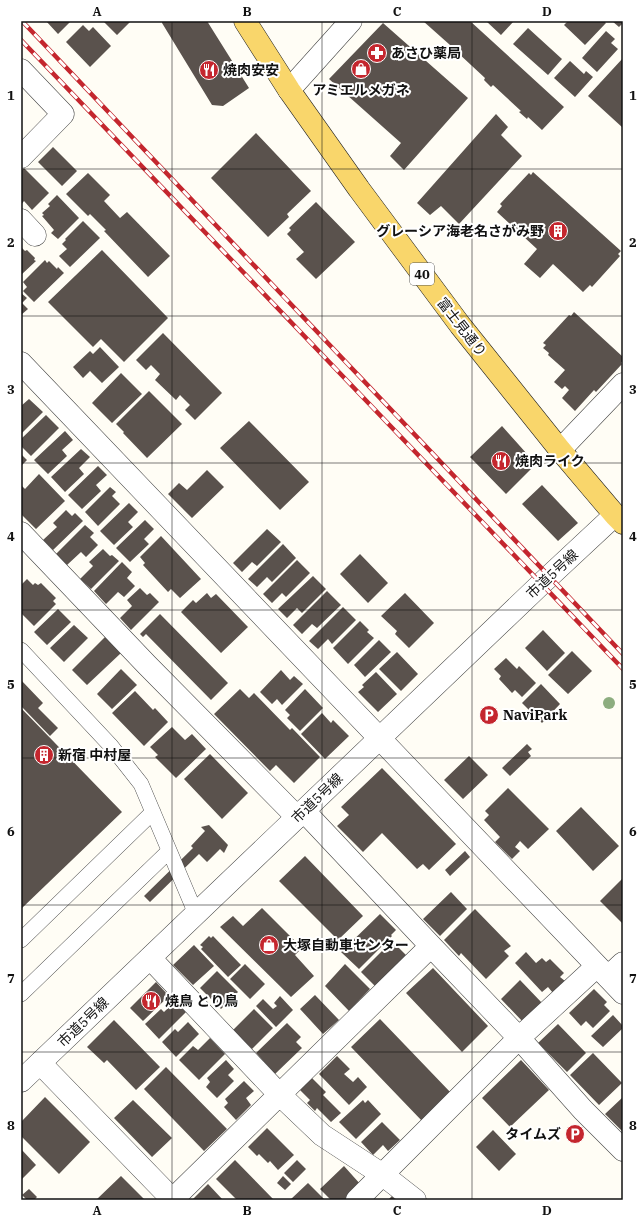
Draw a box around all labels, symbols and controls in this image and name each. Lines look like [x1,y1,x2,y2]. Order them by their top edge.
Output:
text: A [92,3,102,20]
text: B [242,3,252,20]
text: C [393,3,402,20]
text: D [542,3,552,20]
pharmacy icon: あさひ薬局 [366,42,388,64]
place label: あさひ薬局 [391,44,461,62]
shop icon: アミエルメガネ [350,58,372,80]
restaurant icon: 焼肉安安 [198,59,220,81]
place label: 焼肉安安 [223,61,279,79]
place label: アミエルメガネ [312,81,410,99]
text: 1 [7,87,15,104]
text: 1 [629,87,637,104]
building icon: グレーシア海老名さがみ野 [547,220,569,242]
place label: グレーシア海老名さがみ野 [376,222,544,240]
text: 2 [7,234,15,251]
text: 2 [629,234,637,251]
road number: 40 [410,263,434,285]
street label: 富士見通り [433,294,491,360]
text: 3 [7,381,15,398]
text: 3 [629,381,637,398]
restaurant icon: 焼肉ライク [490,450,512,472]
place label: 焼肉ライク [515,452,585,470]
text: 4 [7,528,15,545]
text: 4 [629,528,637,545]
street label: 市道5号線 [522,545,582,603]
text: 5 [7,676,15,693]
text: 5 [629,676,637,693]
parking icon: NaviPark [478,704,500,726]
place label: NaviPark [503,706,567,724]
building icon: 新宿 中村屋 [33,744,55,766]
place label: 新宿 中村屋 [58,746,131,764]
street label: 市道5号線 [288,769,346,827]
text: 6 [7,823,15,840]
text: 6 [629,823,637,840]
shop icon: 大塚自動車センター [258,934,280,956]
place label: 大塚自動車センター [283,936,409,954]
text: 7 [7,970,15,987]
text: 7 [629,970,637,987]
restaurant icon: 焼鳥 とり鳥 [140,990,162,1012]
place label: 焼鳥 とり鳥 [165,992,238,1010]
street label: 市道5号線 [54,993,112,1051]
text: 8 [7,1117,15,1134]
text: 8 [629,1117,637,1134]
parking icon: タイムズ [564,1123,586,1145]
place label: タイムズ [505,1125,561,1143]
text: A [92,1202,102,1219]
text: B [242,1202,252,1219]
text: C [393,1202,402,1219]
text: D [542,1202,552,1219]

